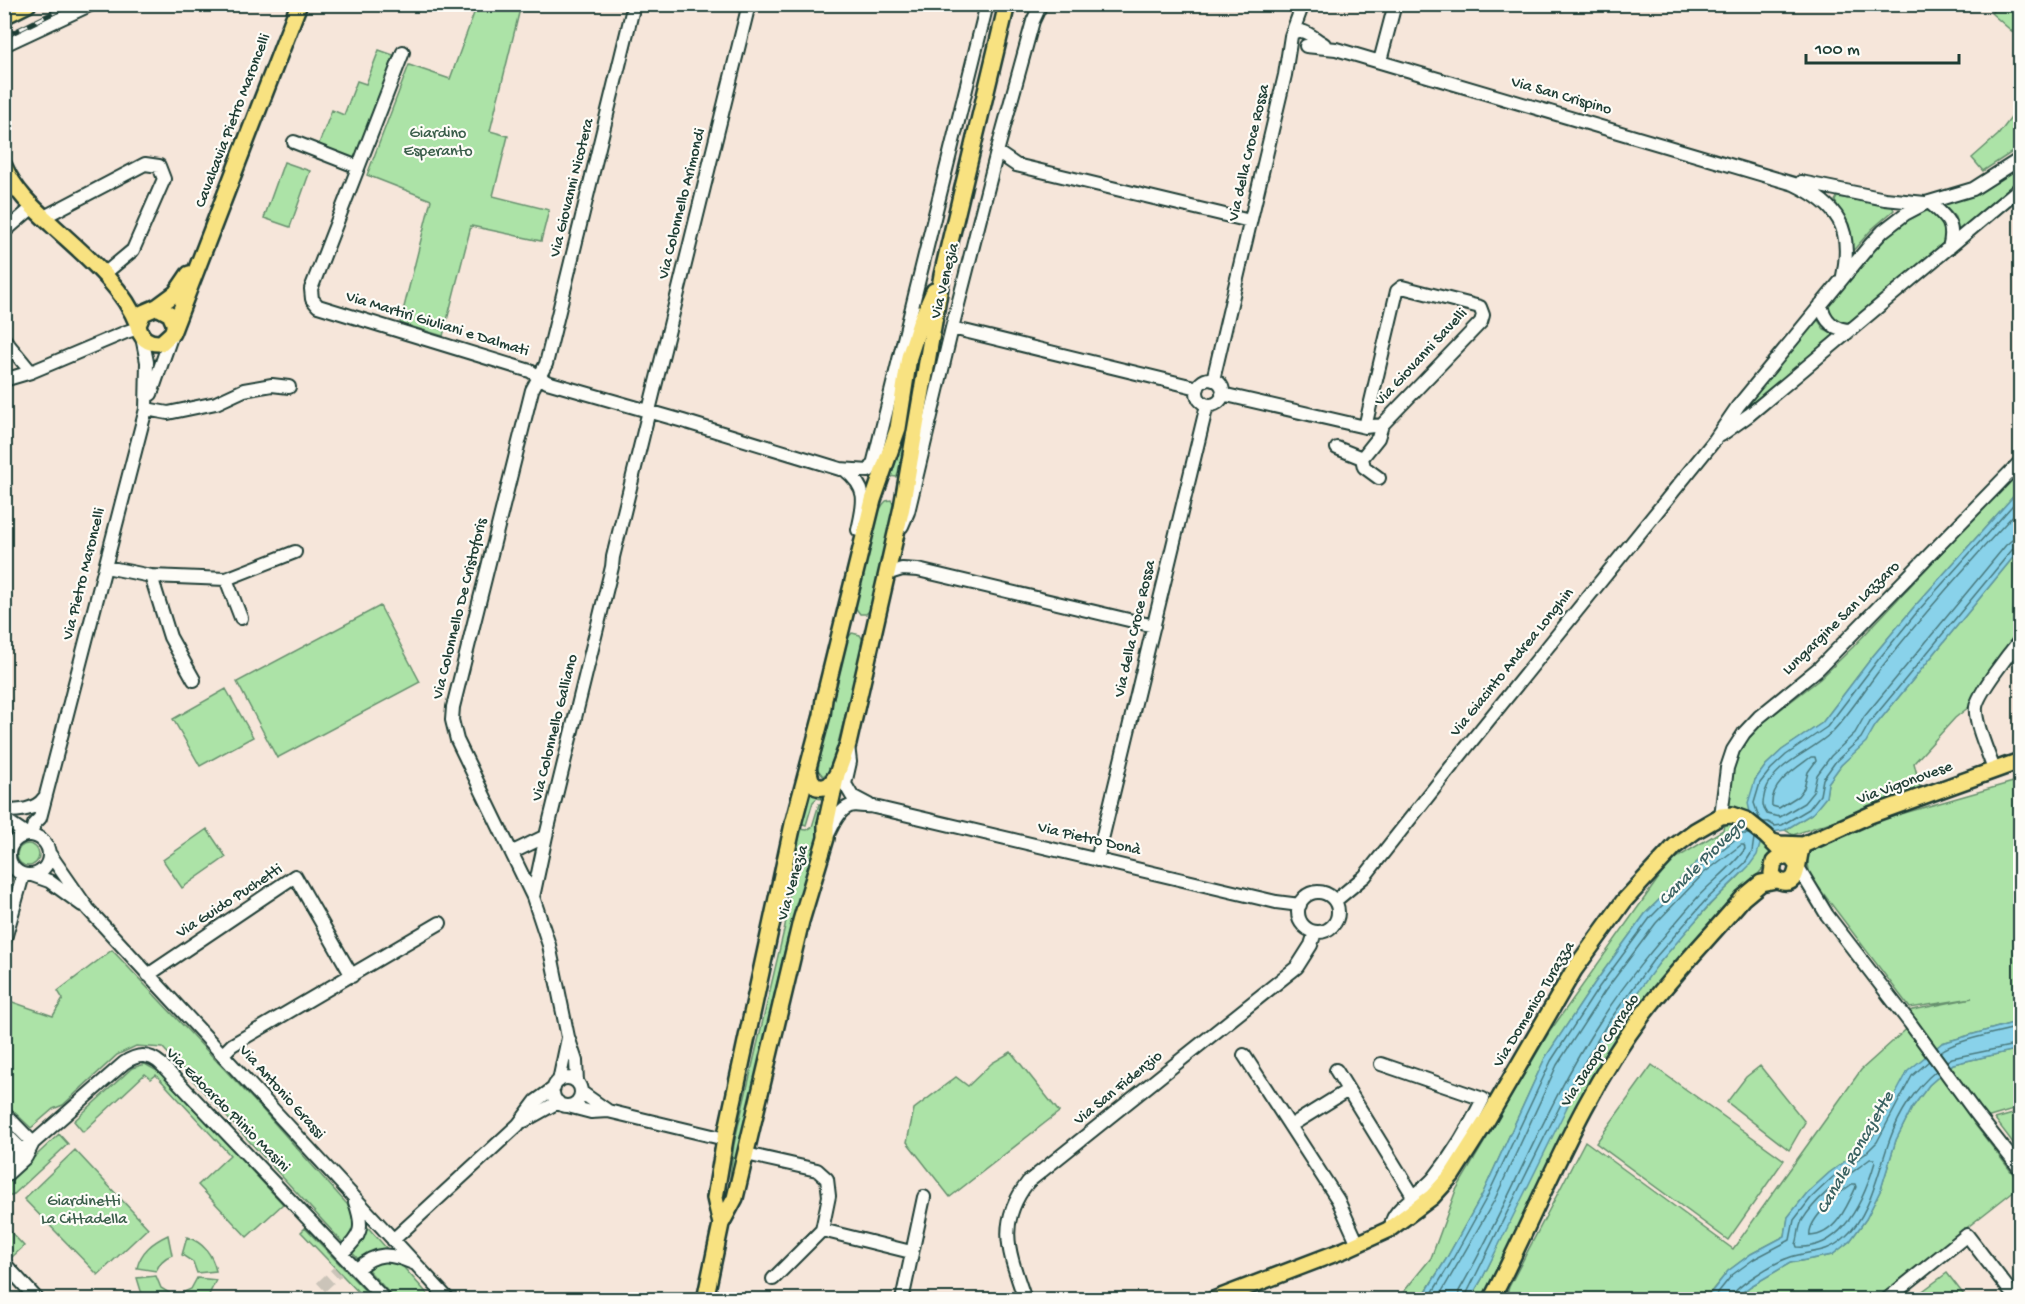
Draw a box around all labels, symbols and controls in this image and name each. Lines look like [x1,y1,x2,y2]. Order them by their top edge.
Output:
scale bar [1806,27,1959,65]
street label: Cavalcavia Pietro Maroncelli [192,31,276,211]
text: 100 m [1814,40,1860,61]
street label: Via San Crispino [1508,73,1613,120]
street label: Via della Croce Rossa [1225,82,1275,224]
street label: Via Giovanni Nicotera [546,116,600,260]
park label: Giardino Esperanto [404,125,472,162]
street label: Via Colonnello Arimondi [655,126,711,283]
street label: Via Venezia [927,240,965,322]
street label: Via Martiri Giuliani e Dalmati [342,288,531,362]
street label: Via Giovanni Savelli [1371,305,1472,412]
street label: Via Pietro Maroncelli [59,506,111,643]
street label: Via Colonnello De Cristoforis [429,516,493,702]
street label: Via della Croce Rossa [1111,558,1161,700]
street label: Lungargine San Lazzaro [1779,558,1905,680]
street label: Via Giacinto Andrea Longhin [1446,584,1579,742]
street label: Via Colonnello Galliano [528,653,583,804]
street label: Via Vigonovese [1854,758,1956,810]
water label: Canale Piovego [1655,813,1752,910]
street label: Via Pietro Donà [1035,819,1143,861]
street label: Via Venezia [774,842,814,924]
street label: Via Guido Puchetti [173,861,287,944]
street label: Via Domenico Turazza [1489,938,1581,1072]
street label: Via Jacopo Corrado [1557,991,1645,1112]
street label: Via Antonio Grassi [233,1041,328,1144]
street label: Via Edoardo Plinio Masini [160,1044,293,1177]
street label: Via San Fidenzio [1070,1047,1167,1131]
water label: Canale Roncajette [1812,1087,1900,1218]
park label: Giardinetti La Cittadella [41,1193,128,1230]

